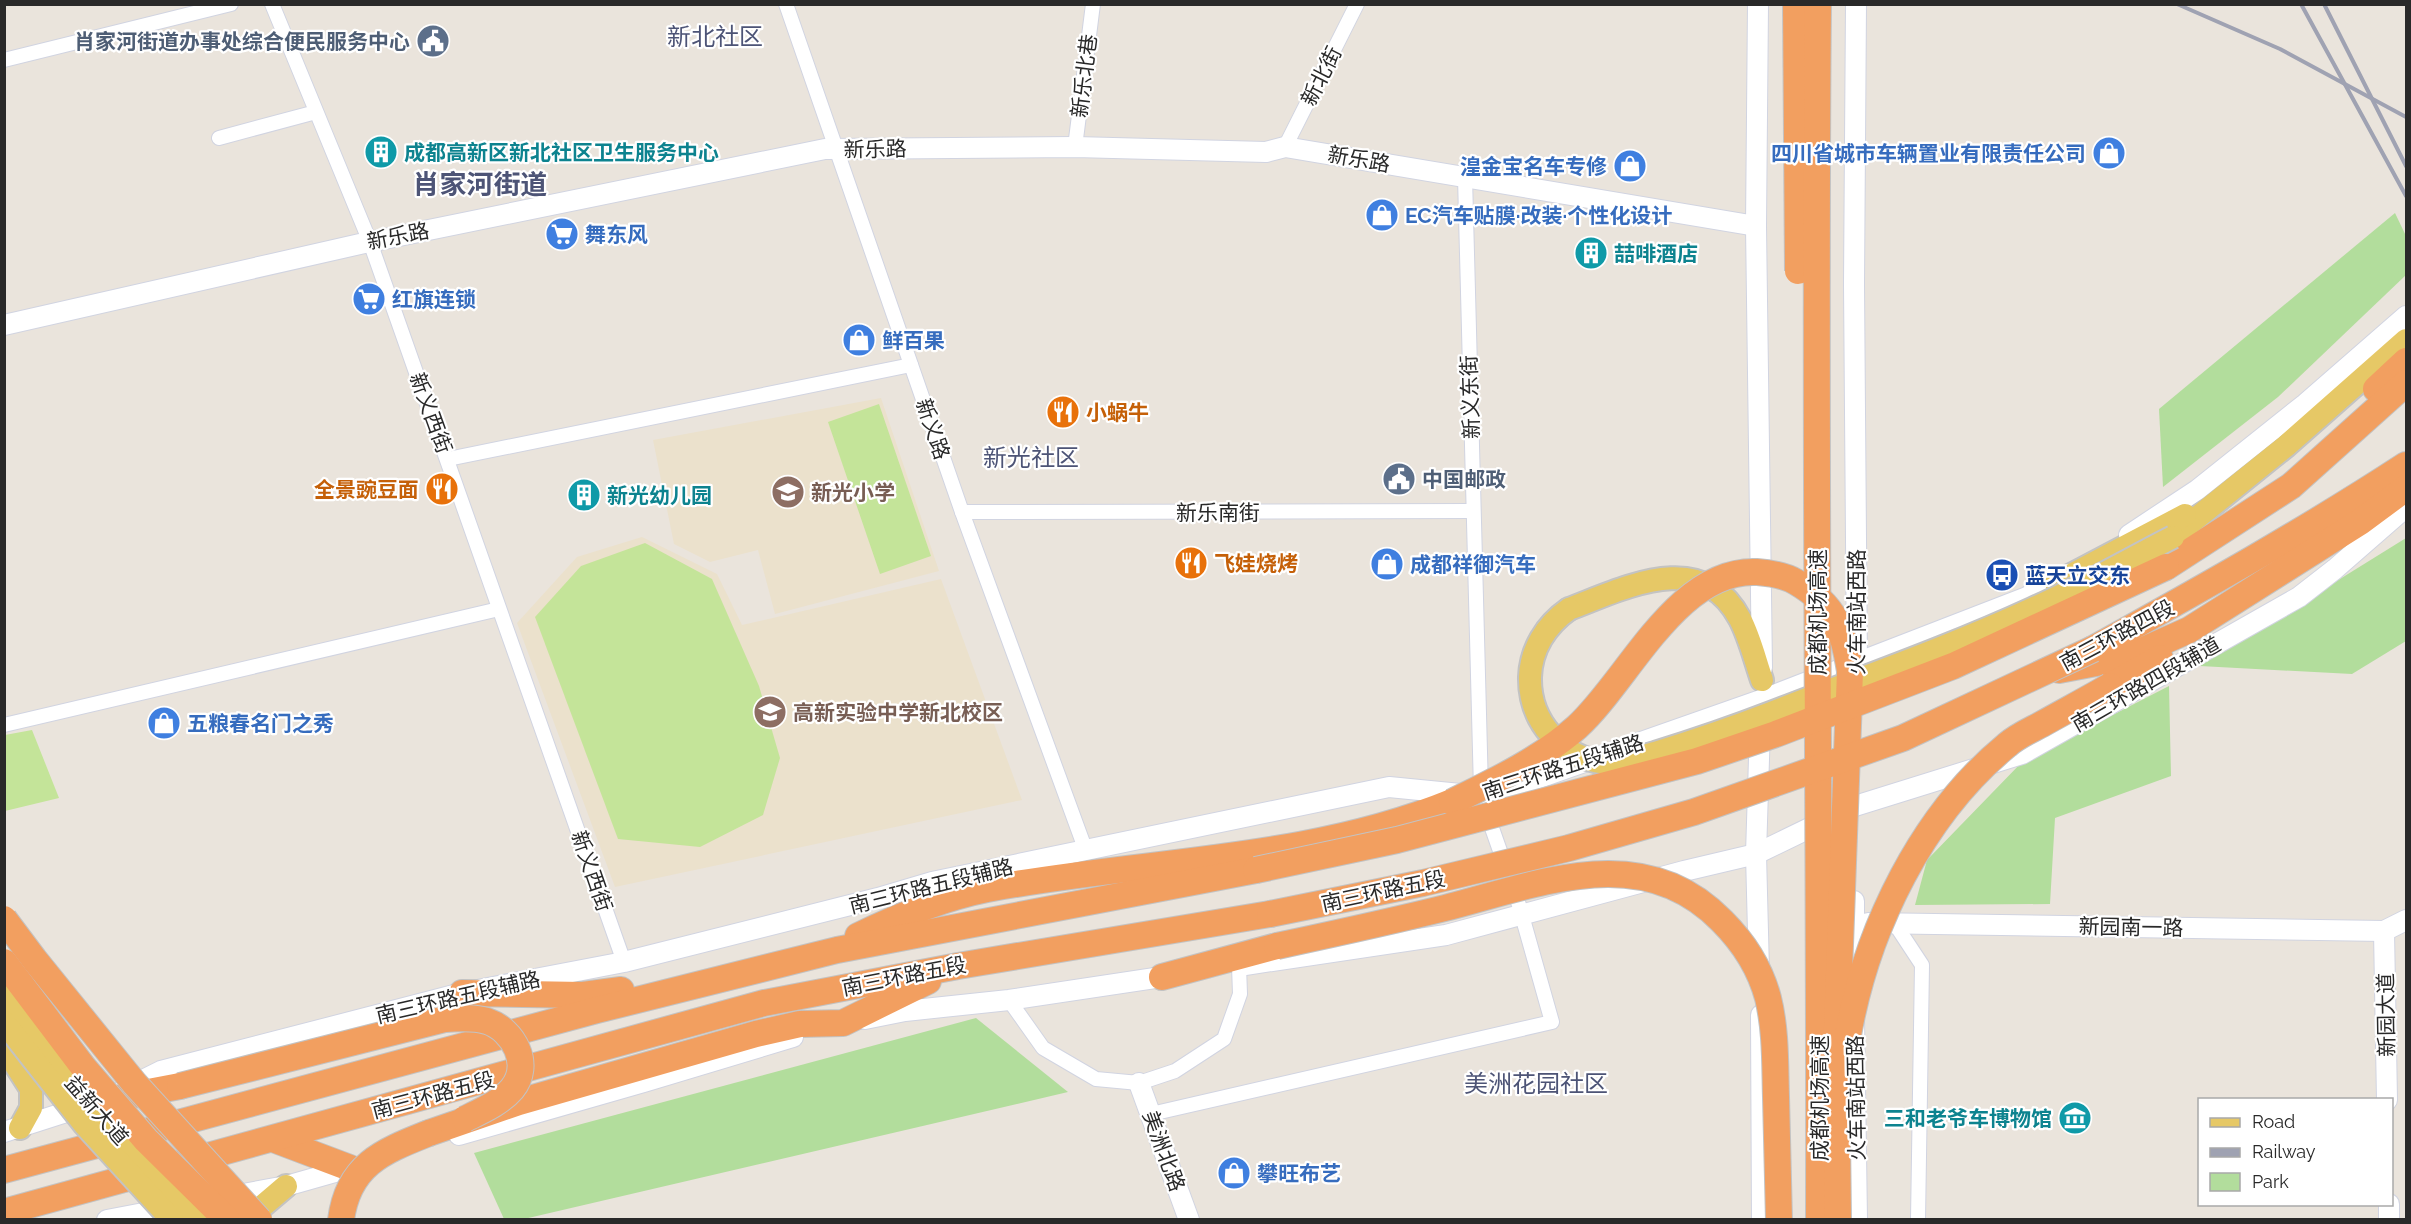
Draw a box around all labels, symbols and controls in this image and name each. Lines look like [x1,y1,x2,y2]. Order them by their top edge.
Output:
district label: 新北社区 [667,22,763,51]
public building icon: 肖家河街道办事处综合便民服务中心 [415,23,451,59]
place label: 肖家河街道办事处综合便民服务中心 [74,29,410,54]
street label: 新乐北巷 [1066,33,1102,119]
street label: 新北街 [1296,42,1346,110]
building icon: 成都高新区新北社区卫生服务中心 [363,134,399,170]
shop icon: 四川省城市车辆置业有限责任公司 [2091,135,2127,171]
street label: 新乐路 [843,136,907,162]
place label: 成都高新区新北社区卫生服务中心 [404,140,719,165]
street label: 新乐路 [1326,141,1392,177]
place label: 四川省城市车辆置业有限责任公司 [1771,141,2086,166]
shop icon: 湟金宝名车专修 [1612,148,1648,184]
place label: 湟金宝名车专修 [1460,154,1607,179]
district label: 肖家河街道 [413,169,548,200]
shop icon: EC汽车贴膜·改装·个性化设计 [1364,197,1400,233]
place label: EC汽车贴膜·改装·个性化设计 [1405,203,1672,228]
supermarket icon: 舞东风 [544,216,580,252]
street label: 新乐路 [365,218,431,254]
place label: 舞东风 [585,222,648,247]
building icon: 喆啡酒店 [1573,235,1609,271]
place label: 喆啡酒店 [1614,241,1698,266]
supermarket icon: 红旗连锁 [351,281,387,317]
place label: 红旗连锁 [392,287,476,312]
shop icon: 鲜百果 [841,322,877,358]
place label: 鲜百果 [882,328,945,353]
street label: 新义东街 [1456,355,1484,439]
street label: 新义西街 [405,369,457,457]
restaurant icon: 小蜗牛 [1045,394,1081,430]
street label: 新义路 [911,395,955,463]
place label: 小蜗牛 [1086,400,1149,425]
district label: 新光社区 [983,443,1079,472]
public building icon: 中国邮政 [1381,461,1417,497]
place label: 中国邮政 [1422,467,1506,492]
restaurant icon: 全景豌豆面 [424,471,460,507]
school or university icon: 新光小学 [770,474,806,510]
place label: 全景豌豆面 [314,477,419,502]
building icon: 新光幼儿园 [566,477,602,513]
place label: 新光小学 [811,480,895,505]
place label: 新光幼儿园 [607,483,712,508]
street label: 新乐南街 [1176,500,1260,525]
restaurant icon: 飞娃烧烤 [1173,545,1209,581]
shop icon: 成都祥御汽车 [1369,546,1405,582]
street label: 成都机场高速 [1805,549,1830,675]
street label: 火车南站西路 [1844,549,1869,675]
place label: 飞娃烧烤 [1214,551,1298,576]
place label: 成都祥御汽车 [1410,552,1536,577]
bus stop icon: 蓝天立交东 [1984,557,2020,593]
place label: 蓝天立交东 [2025,563,2130,588]
street label: 南三环路四段 [2056,594,2178,676]
street label: 南三环路四段辅道 [2067,631,2225,737]
school or university icon: 高新实验中学新北校区 [752,694,788,730]
place label: 高新实验中学新北校区 [793,700,1003,725]
shop icon: 五粮春名门之秀 [146,705,182,741]
place label: 五粮春名门之秀 [187,711,334,736]
street label: 南三环路五段辅路 [1479,729,1647,805]
street label: 新义西街 [567,827,617,915]
street label: 南三环路五段辅路 [846,854,1016,918]
street label: 南三环路五段 [1319,866,1447,916]
street label: 新园南一路 [2078,914,2184,940]
street label: 南三环路五段 [840,952,968,1000]
street label: 南三环路五段辅路 [373,966,543,1028]
street label: 新园大道 [2373,973,2399,1057]
street label: 成都机场高速 [1807,1035,1832,1161]
street label: 火车南站西路 [1842,1035,1870,1161]
street label: 南三环路五段 [369,1067,497,1123]
district label: 美洲花园社区 [1464,1069,1608,1098]
street label: 益新大道 [60,1070,134,1150]
legend [2198,1098,2393,1206]
museum icon: 三和老爷车博物馆 [2057,1100,2093,1136]
place label: 三和老爷车博物馆 [1884,1106,2052,1131]
street label: 美洲北路 [1138,1107,1190,1195]
text: Road [2252,1111,2295,1132]
text: Railway [2252,1141,2316,1162]
shop icon: 攀旺布艺 [1216,1155,1252,1191]
place label: 攀旺布艺 [1257,1161,1341,1186]
text: Park [2252,1171,2289,1192]

